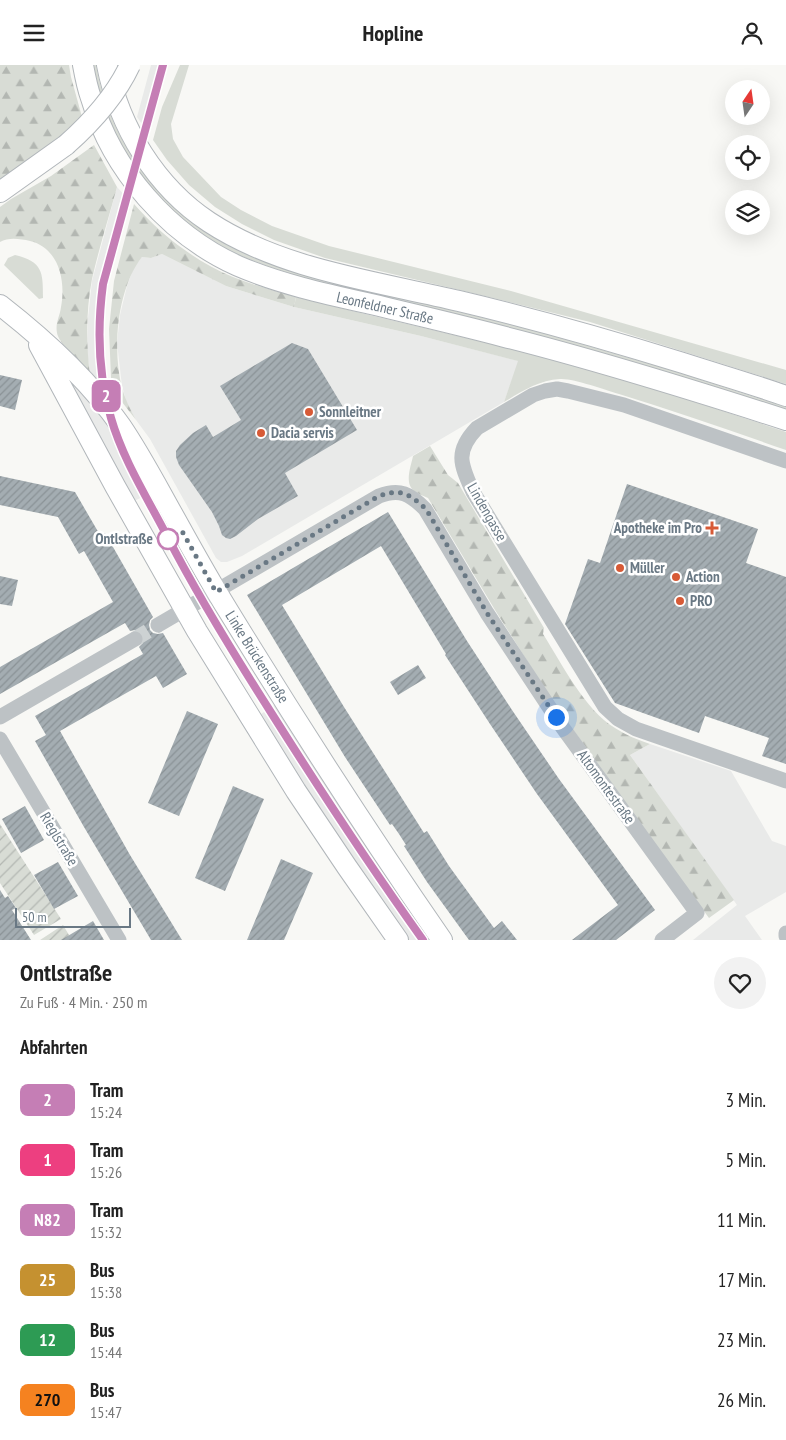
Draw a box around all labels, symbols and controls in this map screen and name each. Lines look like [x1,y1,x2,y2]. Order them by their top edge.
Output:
icon: menu [20,19,48,47]
text: Hopline [363,19,423,47]
icon: person [738,19,766,47]
north arrow [725,80,770,125]
map controls [725,80,770,235]
button: locate [725,135,770,180]
button: layers [725,190,770,235]
street label: Leonfeldner Straße [335,287,435,328]
line badge: 2 [90,380,122,412]
text: 2 [102,384,110,407]
place label: Sonnleitner [319,402,382,421]
marker: Sonnleitner [303,406,315,418]
place label: Dacia servis [271,423,334,442]
marker: Dacia servis [255,427,267,439]
street label: Lindengasse [463,479,512,544]
place label: Apotheke im Pro [613,518,702,537]
marker: Apotheke im Pro [706,522,718,534]
marker: Ontlstraße [157,528,179,550]
place label: Ontlstraße [95,529,153,548]
place label: Müller [630,558,665,577]
marker: Müller [614,562,626,574]
place label: Action [685,567,720,586]
marker: Action [670,571,682,583]
place label: PRO [690,591,713,610]
marker: PRO [674,595,686,607]
street label: Linke Brückenstraße [221,607,293,706]
your location [544,705,569,730]
street label: Altomontestraße [573,746,640,827]
street label: Rieglstraße [36,808,83,869]
scale bar [15,905,131,928]
text: 50 m [22,908,47,926]
text: Ontlstraße [20,957,112,988]
button: heart [714,957,766,1009]
text: Zu Fuß · 4 Min. · 250 m [20,992,147,1012]
text: Abfahrten [20,1035,87,1059]
text: Tram [90,1078,123,1102]
text: 2 [43,1088,52,1111]
text: 3 Min. [725,1088,766,1112]
text: 15:24 [90,1102,122,1122]
text: Tram [90,1138,123,1162]
text: 1 [43,1148,52,1171]
text: 5 Min. [725,1148,766,1172]
text: 15:26 [90,1162,122,1182]
text: Tram [90,1198,123,1222]
text: N82 [34,1208,61,1231]
text: 11 Min. [717,1208,766,1232]
text: 15:32 [90,1222,122,1242]
text: Bus [90,1258,114,1282]
text: 25 [39,1268,56,1291]
text: 17 Min. [718,1268,766,1292]
text: 15:38 [90,1282,122,1302]
text: Bus [90,1318,114,1342]
text: 12 [39,1328,56,1351]
text: 23 Min. [717,1328,766,1352]
text: 15:44 [90,1342,122,1362]
text: Bus [90,1378,114,1402]
text: 270 [35,1388,60,1411]
text: 26 Min. [717,1388,766,1412]
text: 15:47 [90,1402,122,1422]

